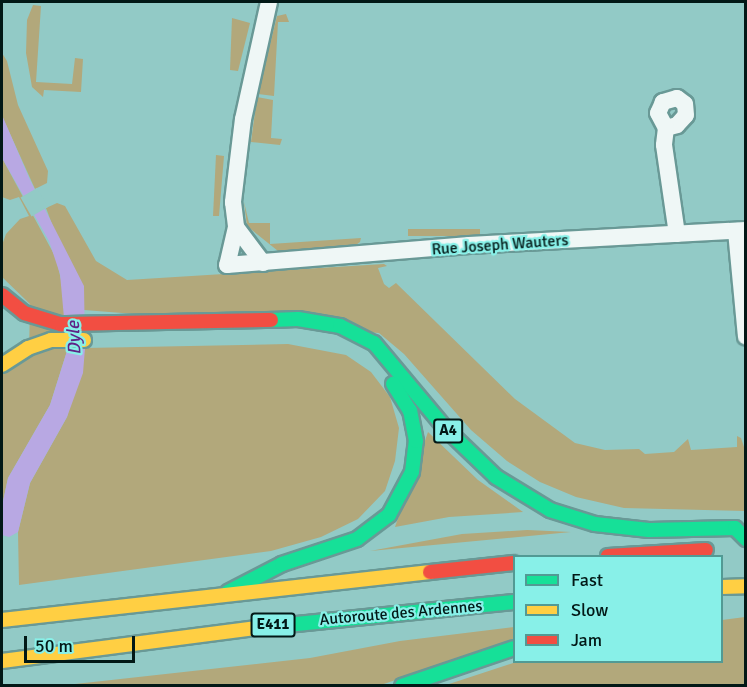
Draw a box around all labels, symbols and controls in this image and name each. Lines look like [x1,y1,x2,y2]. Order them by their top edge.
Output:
street label: Rue Joseph Wauters [431,231,569,259]
water label: Dyle [62,320,86,356]
road number: A4 [433,419,463,443]
legend [513,555,723,663]
text: Fast [571,569,603,591]
street label: Autoroute des Ardennes [319,596,483,630]
text: Slow [571,599,608,621]
road number: E411 [250,613,296,637]
scale bar [27,624,138,662]
text: Jam [571,629,602,651]
text: 50 m [35,635,73,657]

